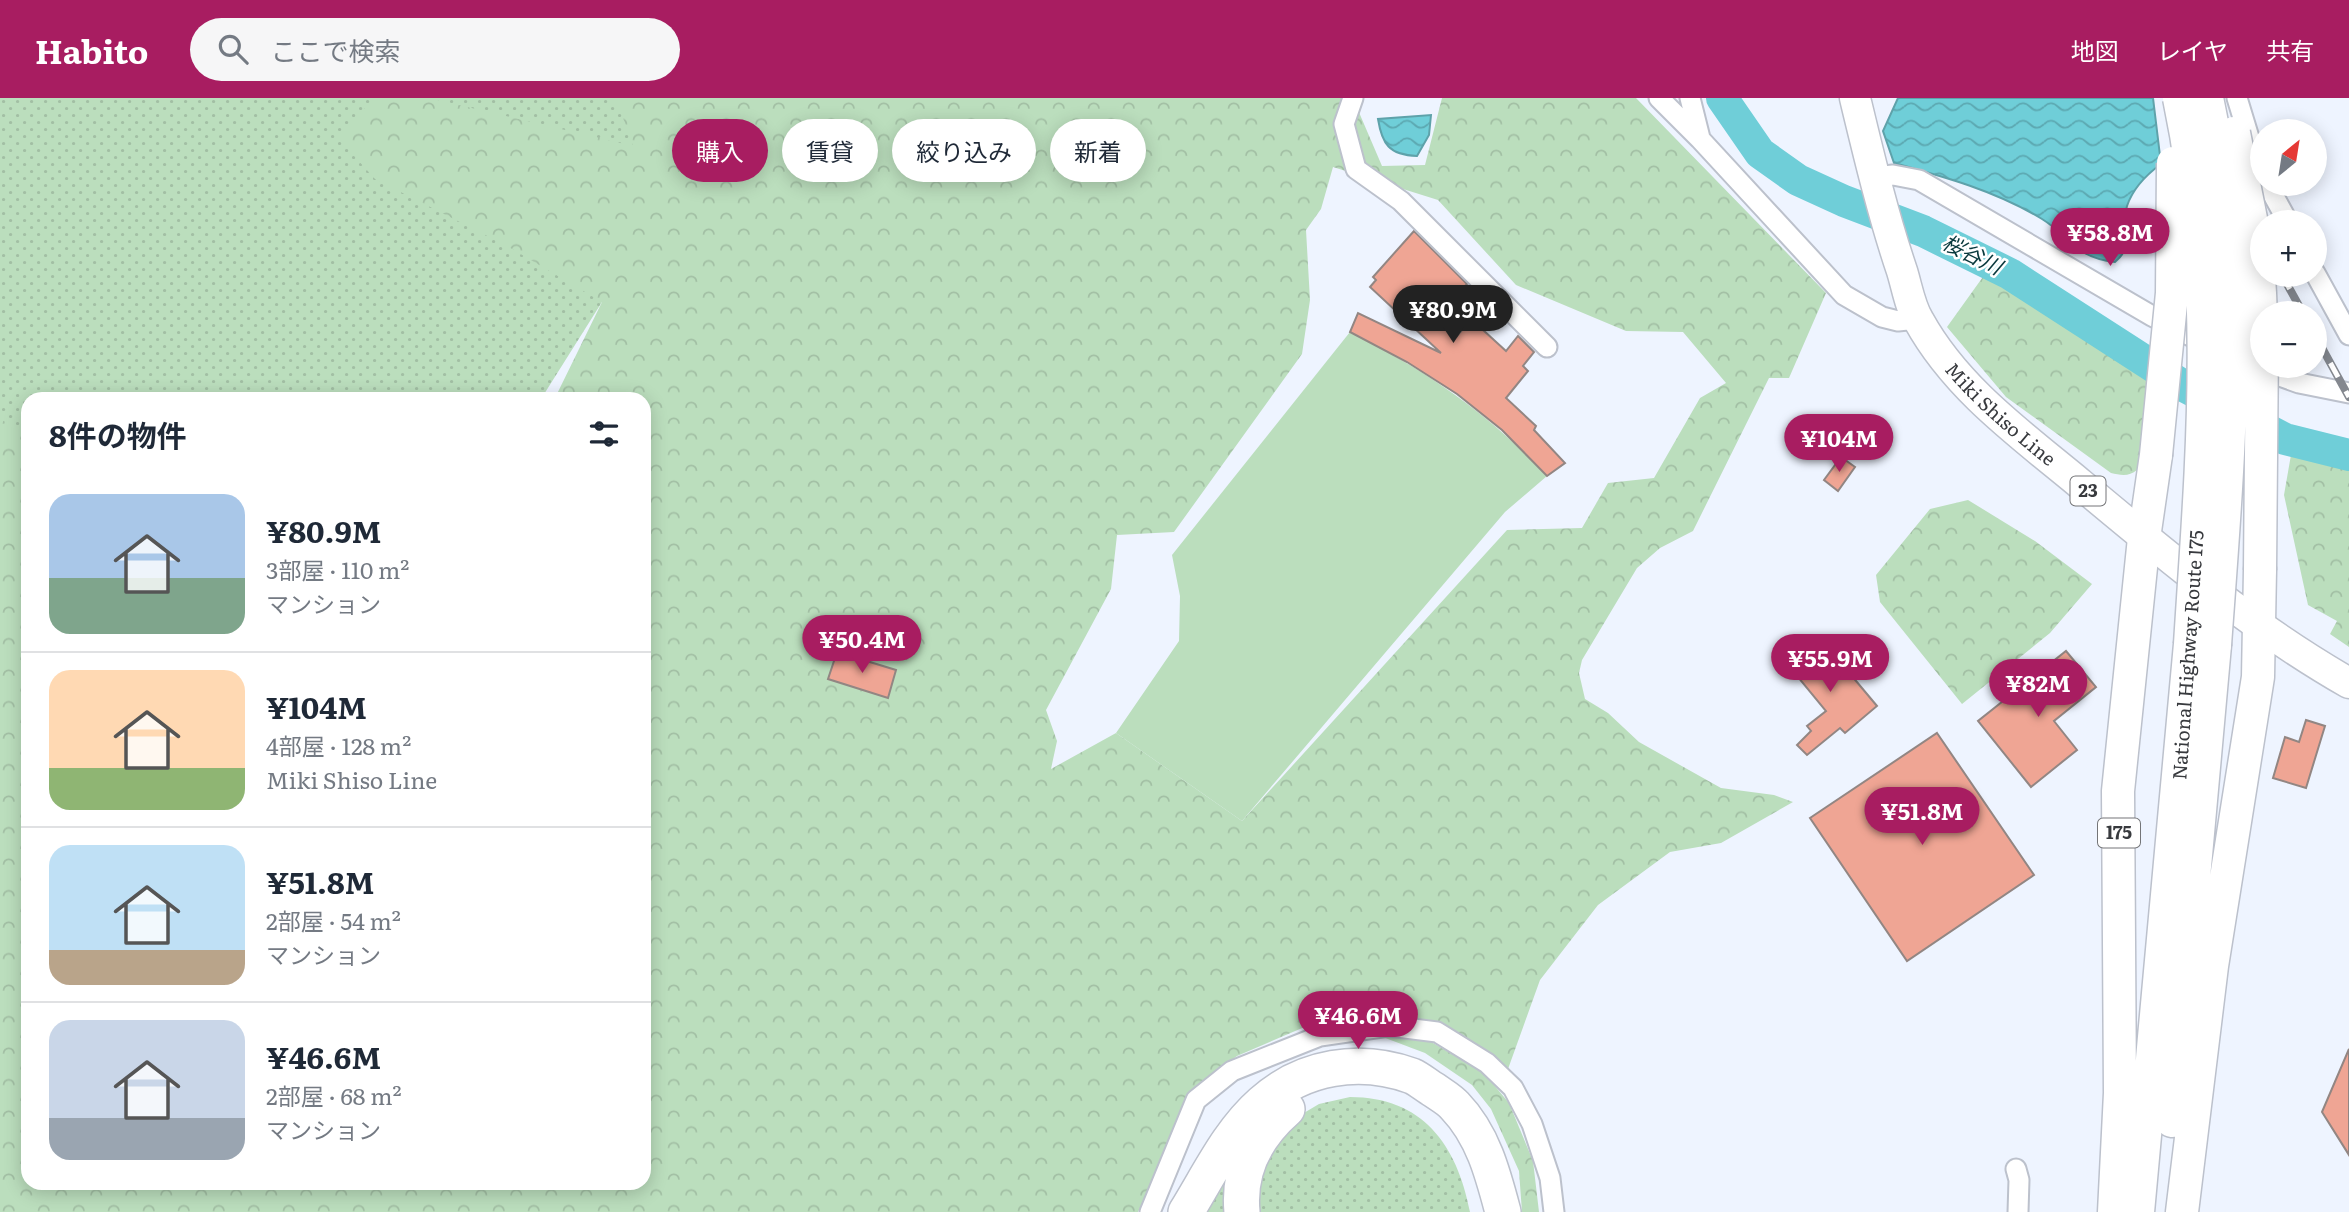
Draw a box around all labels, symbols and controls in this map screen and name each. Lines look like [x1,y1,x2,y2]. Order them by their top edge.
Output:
search box [190,18,680,81]
text: Habito [35,25,148,74]
icon: search [214,30,252,68]
text: ここで検索 [270,30,400,69]
text: 地図 [2071,32,2119,67]
text: レイヤ [2157,32,2228,67]
text: 共有 [2266,32,2314,67]
chip: 購入 [672,119,768,182]
chip: 賃貸 [782,119,878,182]
chip: 絞り込み [892,119,1036,182]
chip: 新着 [1050,119,1146,182]
north arrow [2250,119,2328,196]
map controls [2250,119,2327,378]
pin: ¥58.8M [2053,208,2167,268]
button: + [2250,210,2327,287]
text: ¥58.8M [2066,214,2154,248]
water label: 桜谷川 [1938,225,2010,281]
pin: ¥80.9M [1396,286,1510,345]
text: ¥80.9M [1409,291,1497,325]
button: − [2250,301,2327,378]
street label: Miki Shiso Line [1940,356,2063,472]
text: 8件の物件 [49,412,187,456]
pin: ¥104M [1790,414,1888,474]
icon: filters [585,415,623,453]
text: ¥104M [1800,420,1878,454]
road number: 23 [2070,477,2106,506]
text: ¥80.9M [266,508,381,552]
icon: home [105,522,189,606]
street label: National Highway Route 175 [2164,529,2210,781]
text: 3部屋 · 110 m² [266,552,409,586]
text: マンション [266,586,381,620]
pin: ¥50.4M [805,616,919,675]
text: ¥50.4M [818,621,906,655]
pin: ¥55.9M [1773,634,1887,694]
text: ¥55.9M [1787,640,1873,674]
pin: ¥82M [1997,660,2079,719]
text: ¥82M [2005,665,2071,699]
text: ¥104M [266,684,367,728]
icon: home [105,698,189,782]
text: 4部屋 · 128 m² [266,728,411,762]
text: Miki Shiso Line [266,762,437,796]
pin: ¥51.8M [1865,788,1979,847]
text: ¥51.8M [1880,793,1964,827]
road number: 175 [2098,818,2140,848]
text: ¥51.8M [266,859,374,903]
icon: home [105,873,189,957]
text: 2部屋 · 54 m² [266,903,401,937]
text: マンション [266,937,381,971]
pin: ¥46.6M [1301,992,1415,1051]
text: ¥46.6M [1314,997,1402,1031]
text: ¥46.6M [266,1034,381,1078]
icon: home [105,1048,189,1132]
text: 2部屋 · 68 m² [266,1078,402,1112]
text: マンション [266,1112,381,1146]

